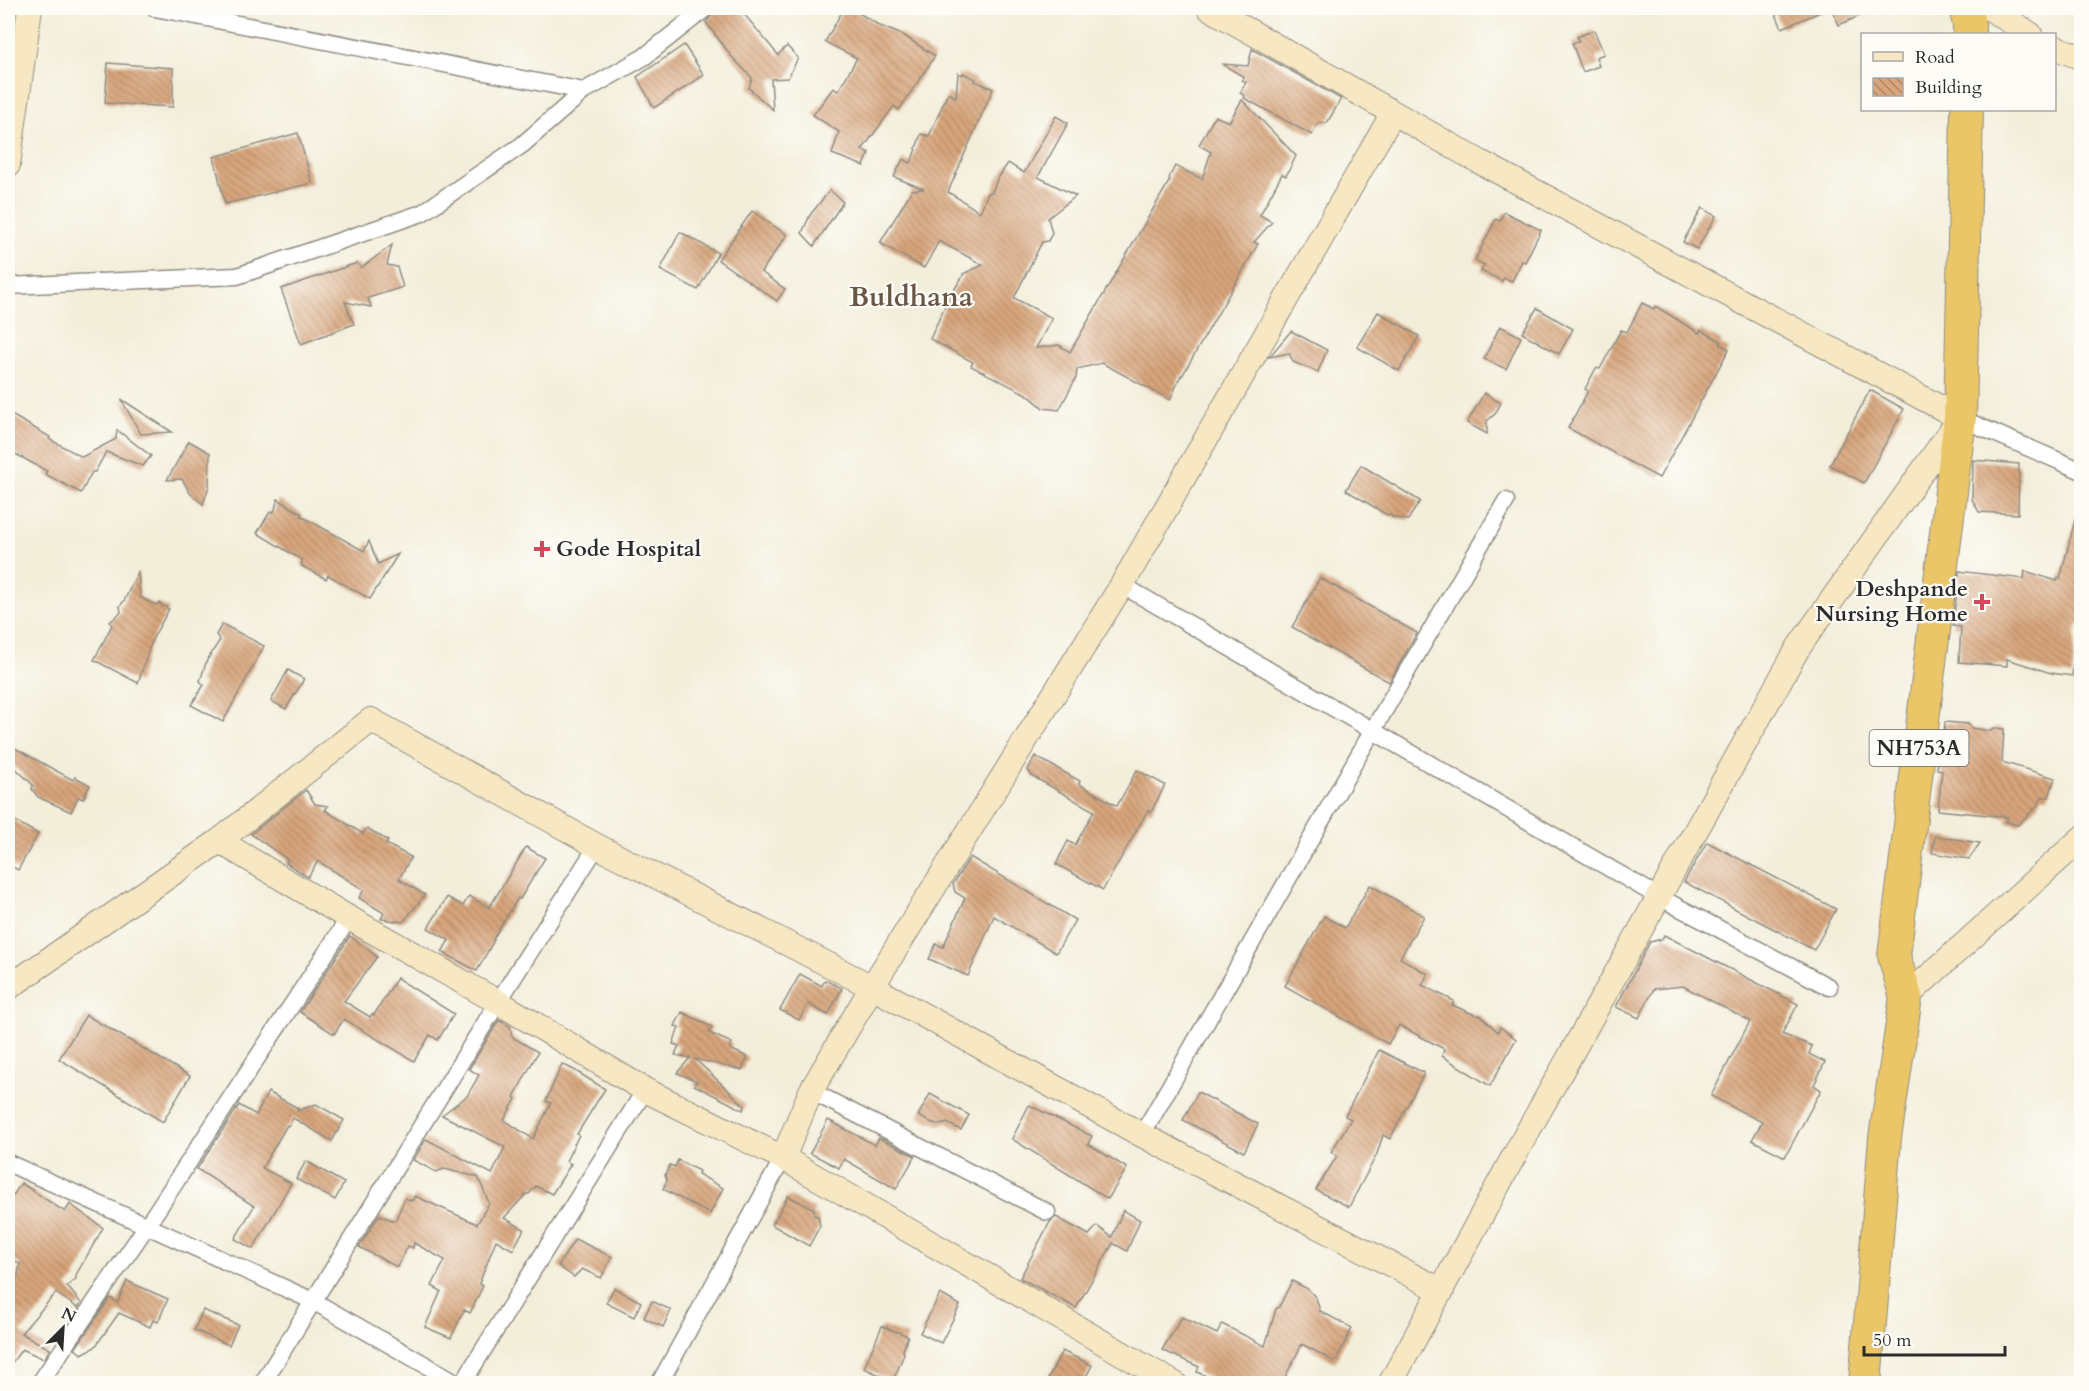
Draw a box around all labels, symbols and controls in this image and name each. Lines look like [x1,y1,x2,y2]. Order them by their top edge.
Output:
legend [1861,33,2056,111]
text: Road [1915,45,1955,70]
text: Building [1915,75,1983,100]
district label: Buldhana [849,278,973,316]
place label: Gode Hospital [556,534,702,564]
marker: Gode Hospital [533,540,551,558]
place label: Deshpande Nursing Home [1815,574,1968,629]
marker: Deshpande Nursing Home [1973,593,1991,611]
road number: NH753A [1870,730,1968,766]
north arrow [33,1298,93,1358]
text: N [58,1302,80,1328]
scale bar [1864,1319,2005,1357]
text: 50 m [1873,1328,1912,1353]

